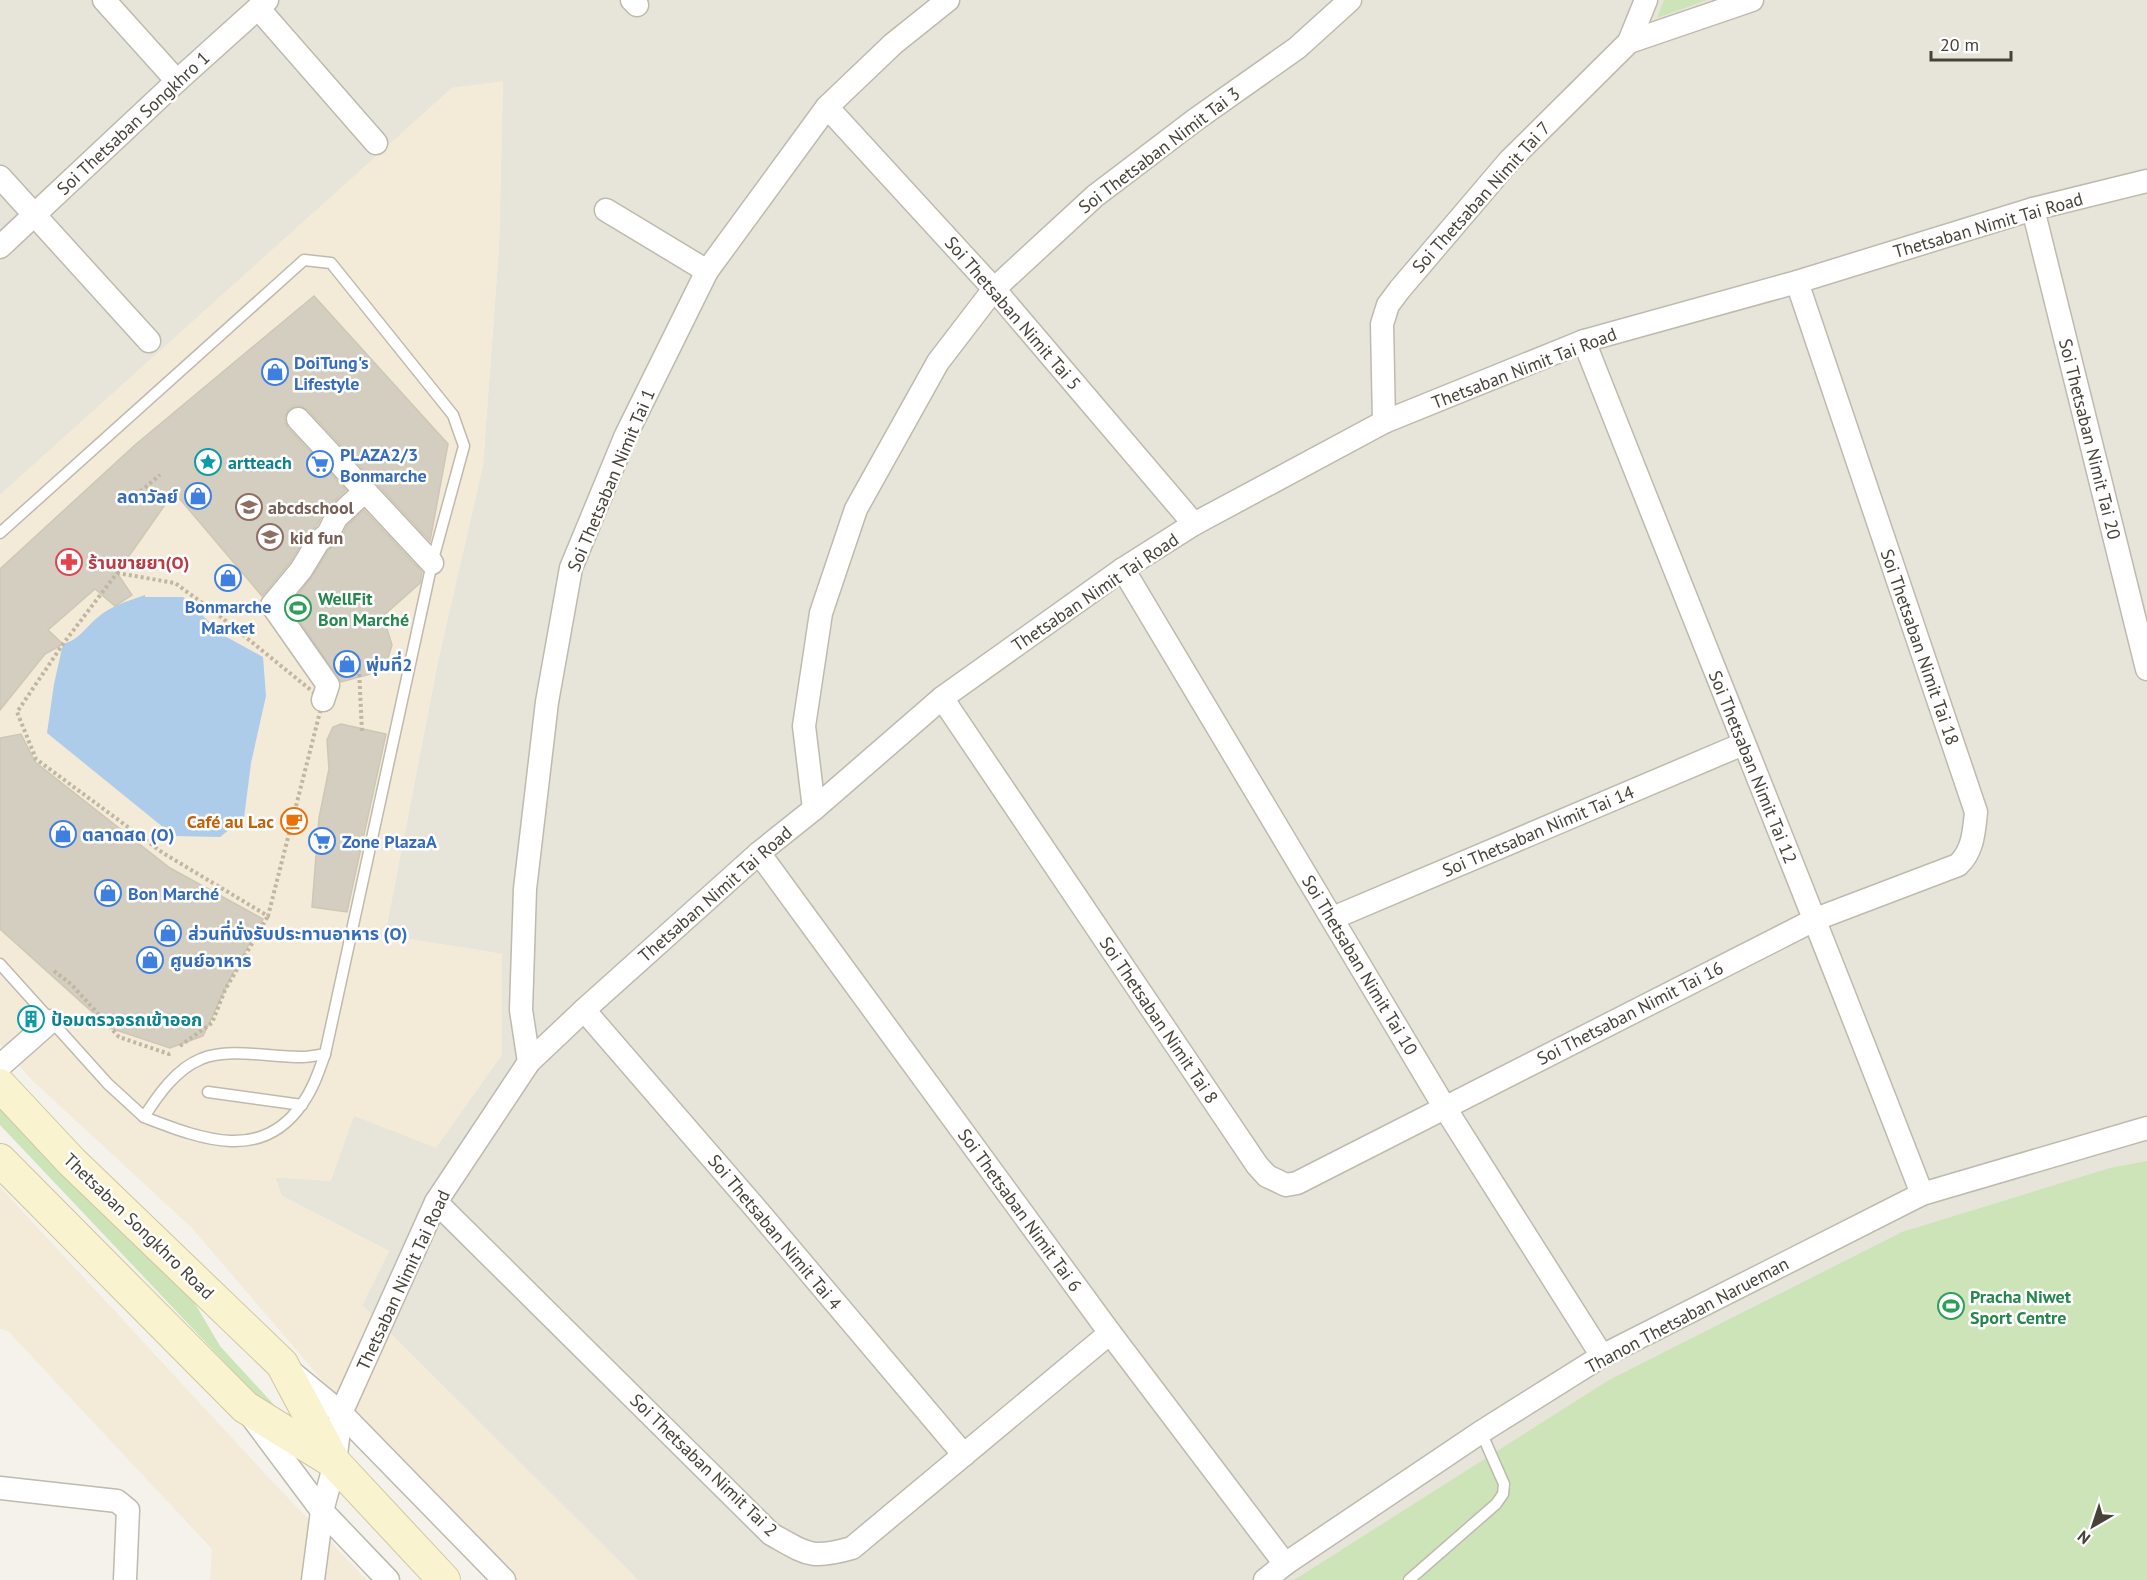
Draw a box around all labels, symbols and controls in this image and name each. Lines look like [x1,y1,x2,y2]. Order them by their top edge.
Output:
scale bar [1931,24,2010,62]
text: 20 m [1940,33,1979,56]
street label: Soi Thetsaban Songkhro 1 [52,46,214,200]
street label: Soi Thetsaban Nimit Tai 3 [1074,82,1244,218]
street label: Soi Thetsaban Nimit Tai 7 [1407,116,1555,278]
street label: Thetsaban Nimit Tai Road [1890,187,2086,263]
street label: Soi Thetsaban Nimit Tai 5 [940,231,1086,395]
street label: Thetsaban Nimit Tai Road [1428,322,1620,414]
street label: Soi Thetsaban Nimit Tai 20 [2054,336,2126,542]
place label: DoiTung's Lifestyle [294,351,369,395]
shop icon: DoiTung's Lifestyle [260,357,290,387]
street label: Soi Thetsaban Nimit Tai 1 [562,385,660,575]
place label: PLAZA2/3 Bonmarche [340,443,427,487]
place icon: artteach [193,447,223,477]
supermarket icon: PLAZA2/3 Bonmarche [305,449,335,479]
place label: artteach [228,451,292,474]
shop icon: ลดาวัลย์ [183,481,213,511]
place label: ลดาวัลย์ [117,485,178,508]
school or university icon: abcdschool [234,492,264,522]
place label: abcdschool [268,496,355,519]
school or university icon: kid fun [255,522,285,552]
place label: kid fun [290,526,343,549]
street label: Thetsaban Nimit Tai Road [1007,528,1183,656]
street label: Soi Thetsaban Nimit Tai 18 [1876,546,1964,748]
pharmacy icon: ร้านขายยา(O) [54,547,84,577]
place label: ร้านขายยา(O) [88,551,189,574]
shop icon: Bonmarche Market [213,563,243,593]
place label: WellFit Bon Marché [318,587,409,631]
sports icon: WellFit Bon Marché [283,593,313,623]
place label: Bonmarche Market [185,595,271,639]
shop icon: พุ่มที่2 [332,649,362,679]
place label: พุ่มที่2 [366,651,413,676]
street label: Soi Thetsaban Nimit Tai 12 [1704,667,1802,867]
street label: Soi Thetsaban Nimit Tai 14 [1439,780,1638,882]
cafe icon: Café au Lac [279,806,309,836]
place label: Café au Lac [187,810,274,833]
shop icon: ตลาดสด (O) [48,819,78,849]
street label: Thetsaban Nimit Tai Road [633,821,797,967]
place label: ตลาดสด (O) [82,823,174,846]
supermarket icon: Zone PlazaA [307,826,337,856]
place label: Zone PlazaA [342,830,437,853]
street label: Soi Thetsaban Nimit Tai 10 [1297,871,1423,1059]
shop icon: Bon Marché [93,878,123,908]
place label: Bon Marché [128,882,219,905]
shop icon: ส่วนที่นั่งรับประทานอาหาร (O) [153,918,183,948]
place label: ส่วนที่นั่งรับประทานอาหาร (O) [188,920,407,945]
street label: Soi Thetsaban Nimit Tai 8 [1095,932,1223,1108]
shop icon: ศูนย์อาหาร [135,945,165,975]
place label: ศูนย์อาหาร [170,949,252,972]
street label: Soi Thetsaban Nimit Tai 16 [1533,956,1727,1070]
building icon: ป้อมตรวจรถเข้าออก [16,1004,46,1034]
place label: ป้อมตรวจรถเข้าออก [51,1008,202,1031]
street label: Soi Thetsaban Nimit Tai 6 [953,1124,1087,1296]
street label: Thetsaban Songkhro Road [59,1148,219,1304]
street label: Soi Thetsaban Nimit Tai 4 [703,1149,847,1315]
street label: Thetsaban Nimit Tai Road [351,1186,455,1374]
street label: Thanon Thetsaban Narueman [1582,1252,1792,1378]
place label: Pracha Niwet Sport Centre [1970,1285,2072,1329]
sports icon: Pracha Niwet Sport Centre [1936,1291,1966,1321]
street label: Soi Thetsaban Nimit Tai 2 [625,1389,783,1541]
north arrow [2063,1496,2123,1556]
text: N [2073,1527,2094,1549]

